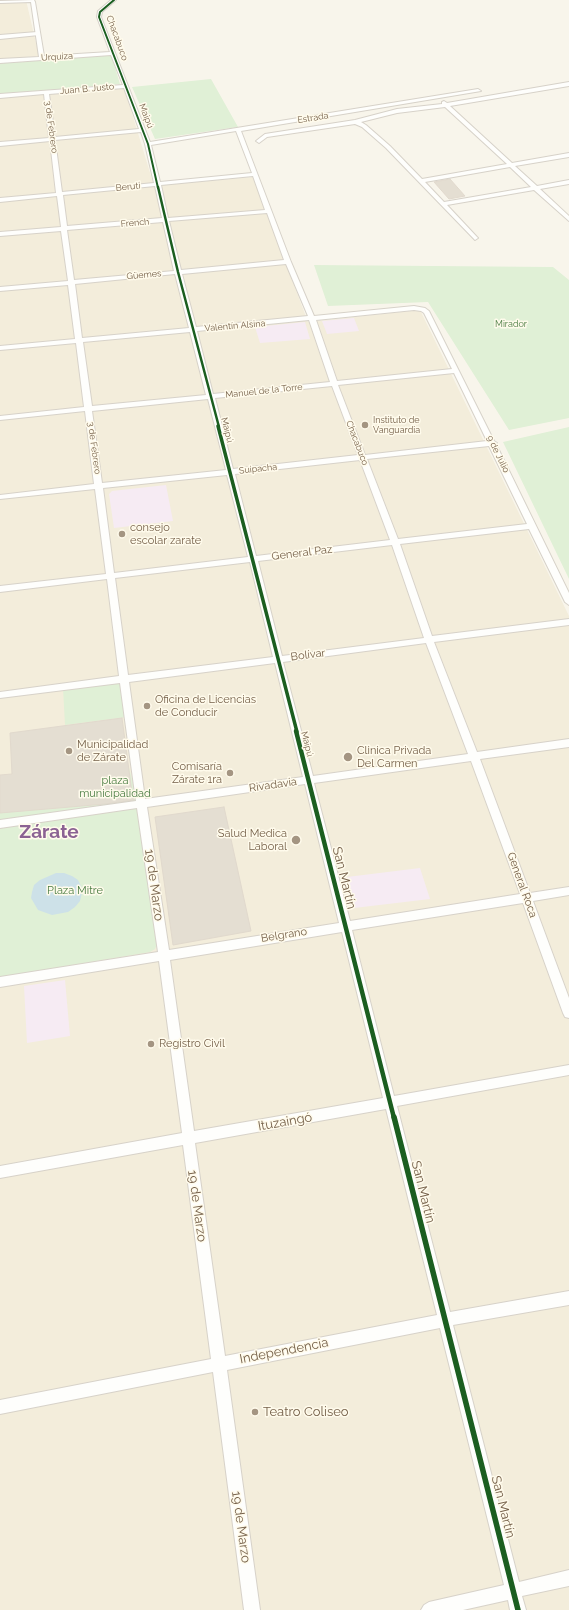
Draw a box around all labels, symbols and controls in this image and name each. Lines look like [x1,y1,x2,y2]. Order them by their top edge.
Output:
street label: Chacabuco [104,14,130,62]
street label: Urquiza [41,50,73,64]
street label: Juan B. Justo [59,81,115,97]
street label: 3 de Febrero [42,100,60,154]
street label: Maipú [136,102,156,130]
street label: Estrada [297,110,329,126]
street label: Beruti [115,180,141,194]
street label: French [120,216,150,230]
street label: Güemes [126,268,162,282]
street label: Valentín Alsina [204,318,266,334]
park label: Mirador [495,319,527,329]
street label: Manuel de la Torre [225,382,303,400]
place label: Instituto de Vanguardia [373,415,420,436]
street label: Maipú [219,416,235,444]
street label: Chacabuco [343,419,371,467]
marker: Instituto de Vanguardia [360,420,370,430]
street label: 3 de Febrero [85,421,103,475]
street label: 9 de Julio [484,434,512,474]
street label: Suipacha [238,462,278,476]
place label: consejo escolar zarate [130,521,201,547]
marker: consejo escolar zarate [117,529,127,539]
street label: General Paz [271,543,333,563]
street label: Bolívar [290,646,326,664]
place label: Oficina de Licencias de Conducir [155,693,256,719]
marker: Oficina de Licencias de Conducir [142,701,152,711]
street label: Maipú [299,730,315,758]
place label: Municipalidad de Zárate [77,738,148,764]
place label: Clinica Privada Del Carmen [357,744,431,770]
marker: Municipalidad de Zárate [64,746,74,756]
marker: Clinica Privada Del Carmen [342,751,354,763]
place label: Comisaría Zárate 1ra [172,760,222,786]
marker: Comisaría Zárate 1ra [225,768,235,778]
park label: plaza municipalidad [79,774,151,800]
street label: Rivadavia [248,775,298,795]
district label: Zárate [19,821,79,843]
place label: Salud Medica Laboral [218,827,287,853]
marker: Salud Medica Laboral [290,834,302,846]
street label: San Martín [329,845,359,911]
street label: 19 de Marzo [141,848,167,922]
street label: General Roca [504,851,540,919]
park label: Plaza Mitre [47,884,103,898]
street label: Belgrano [260,925,308,945]
place label: Registro Civil [159,1037,225,1051]
marker: Registro Civil [146,1039,156,1049]
street label: Ituzaingó [257,1110,313,1134]
street label: San Martín [408,1159,438,1225]
street label: 19 de Marzo [184,1169,210,1243]
street label: Independencia [238,1335,330,1367]
place label: Teatro Coliseo [263,1404,349,1420]
marker: Teatro Coliseo [250,1407,260,1417]
street label: San Martín [488,1474,518,1540]
street label: 19 de Marzo [228,1490,254,1564]

